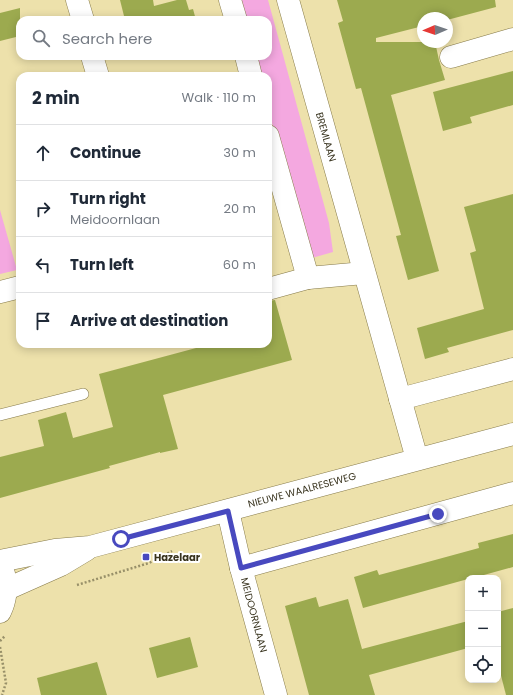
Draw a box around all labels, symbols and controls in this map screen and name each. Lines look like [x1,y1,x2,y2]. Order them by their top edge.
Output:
north arrow [417,12,453,48]
search box [16,16,272,60]
icon: search [30,27,52,49]
text: Search here [62,28,152,49]
text: 2 min [32,86,80,110]
text: Walk · 110 m [182,88,256,107]
street label: BREMLAAN [312,111,340,163]
icon: ahead [32,142,54,164]
text: Continue [70,142,141,163]
text: 30 m [223,143,256,162]
text: Turn right [70,188,146,209]
icon: right [32,198,54,220]
text: 20 m [223,199,256,218]
text: Meidoornlaan [70,210,160,229]
icon: left [32,254,54,276]
text: Turn left [70,254,134,275]
text: 60 m [223,255,256,274]
icon: arrive [32,310,54,332]
text: Arrive at destination [70,310,228,331]
street label: NIEUWE WAALRESEWEG [246,468,358,512]
route end [429,505,447,523]
route start [112,530,130,548]
place label: Hazelaar [154,550,201,565]
marker: Hazelaar [141,552,151,562]
map controls [465,575,501,683]
button: + [465,575,501,611]
street label: MEIDOORNLAAN [237,576,271,654]
button: − [465,611,501,647]
button: locate [465,647,501,683]

